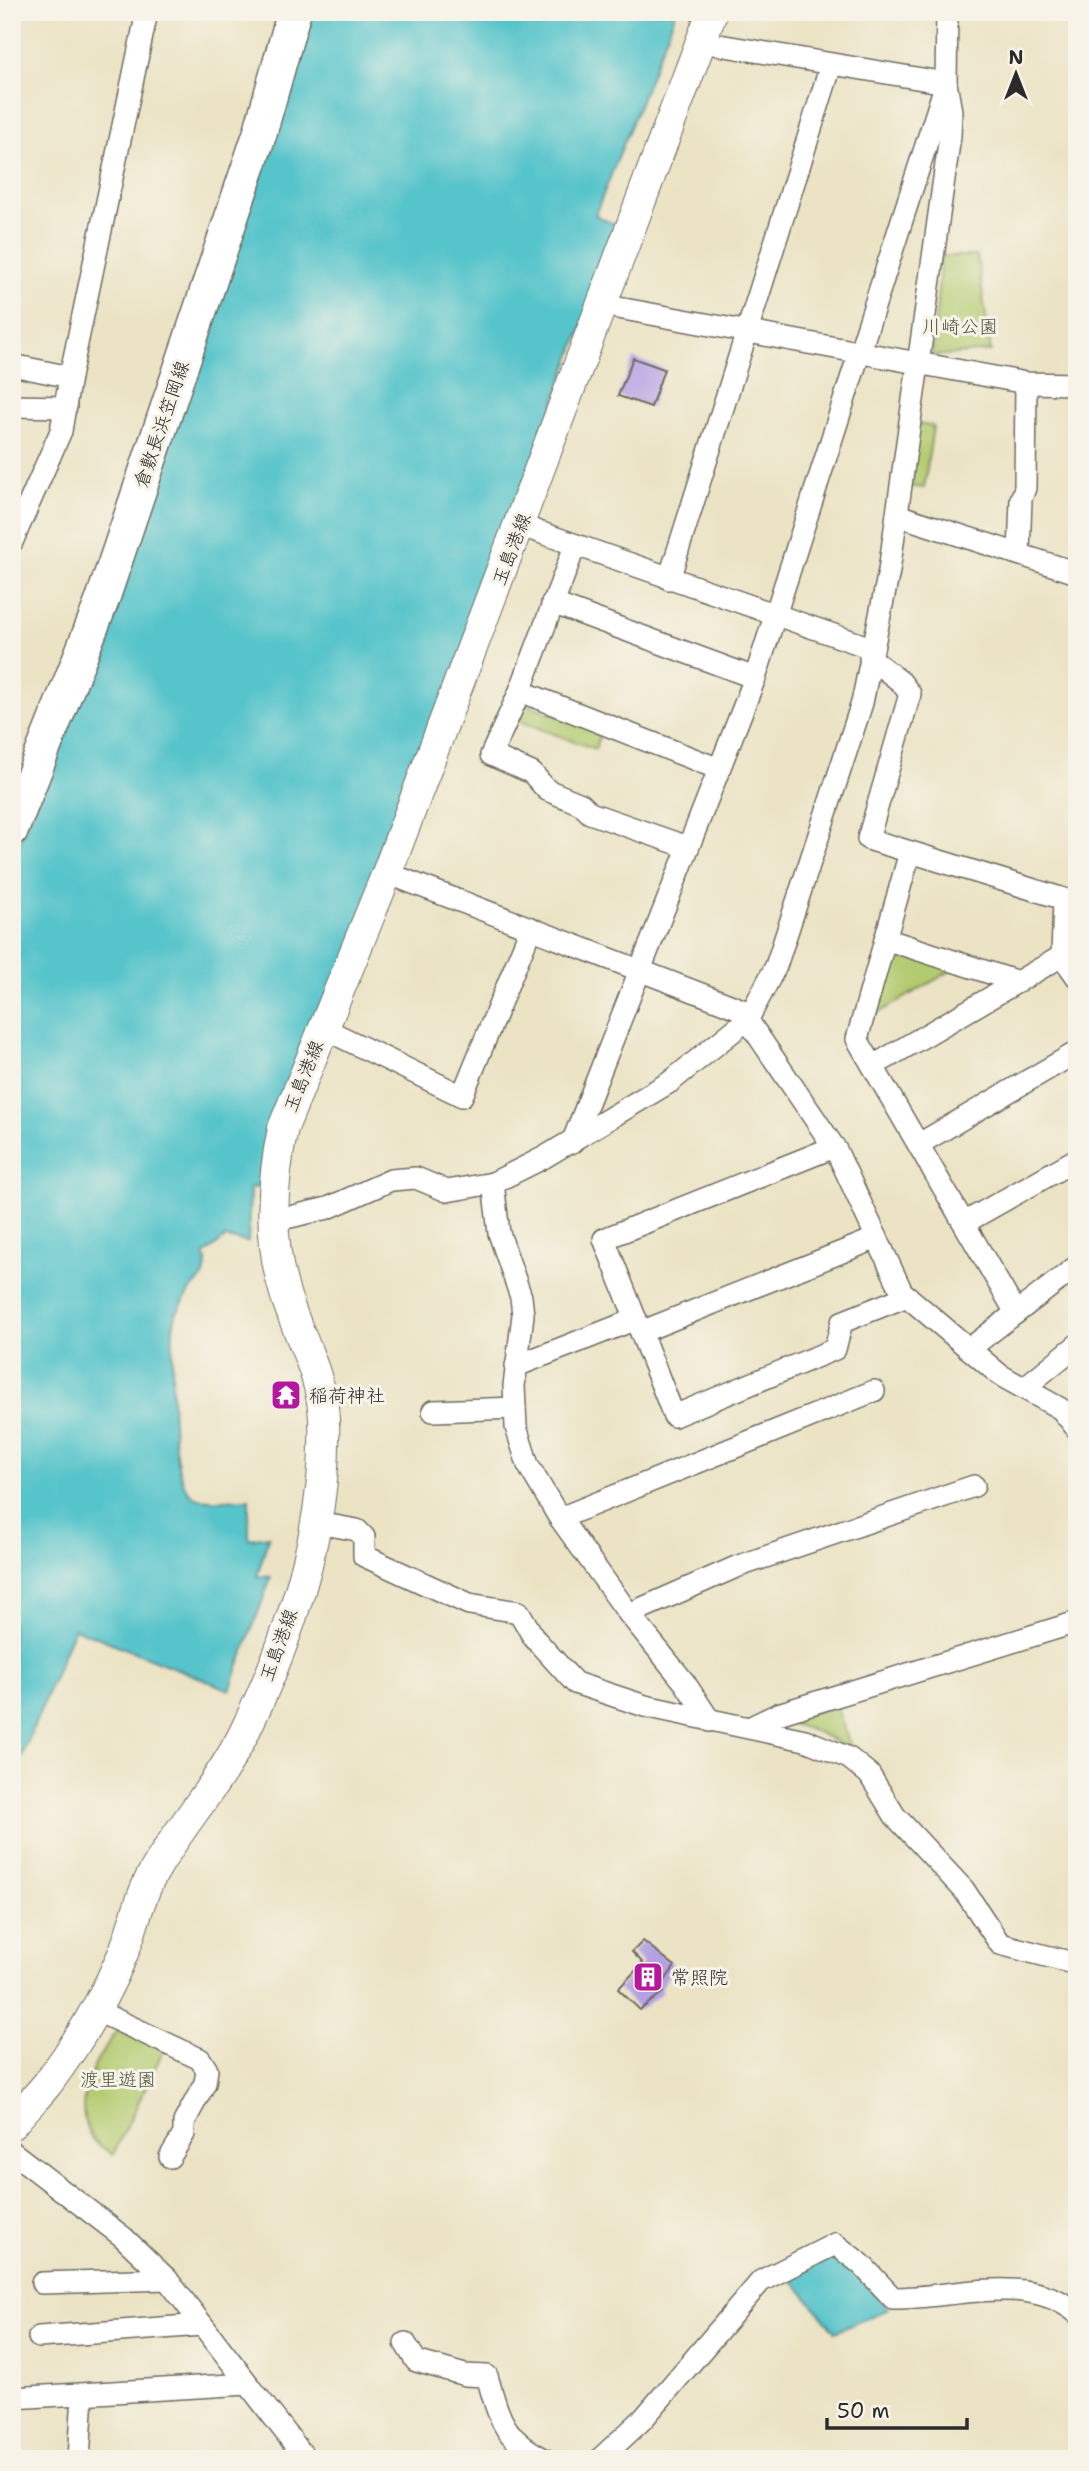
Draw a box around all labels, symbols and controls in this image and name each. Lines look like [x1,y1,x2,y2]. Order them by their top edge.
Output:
north arrow [981,38,1050,108]
text: N [1008,45,1024,70]
park label: 川崎公園 [922,314,998,339]
street label: 倉敷長浜笠岡線 [128,357,195,491]
street label: 玉島港線 [486,509,537,589]
street label: 玉島港線 [278,1036,329,1116]
temple icon: 稲荷神社 [269,1378,303,1412]
place label: 稲荷神社 [309,1383,385,1408]
street label: 玉島港線 [254,1605,303,1685]
building icon: 常照院 [631,1960,665,1994]
place label: 常照院 [671,1965,728,1990]
park label: 渡里遊園 [80,2067,156,2092]
scale bar [827,2387,967,2431]
text: 50 m [837,2397,890,2425]

